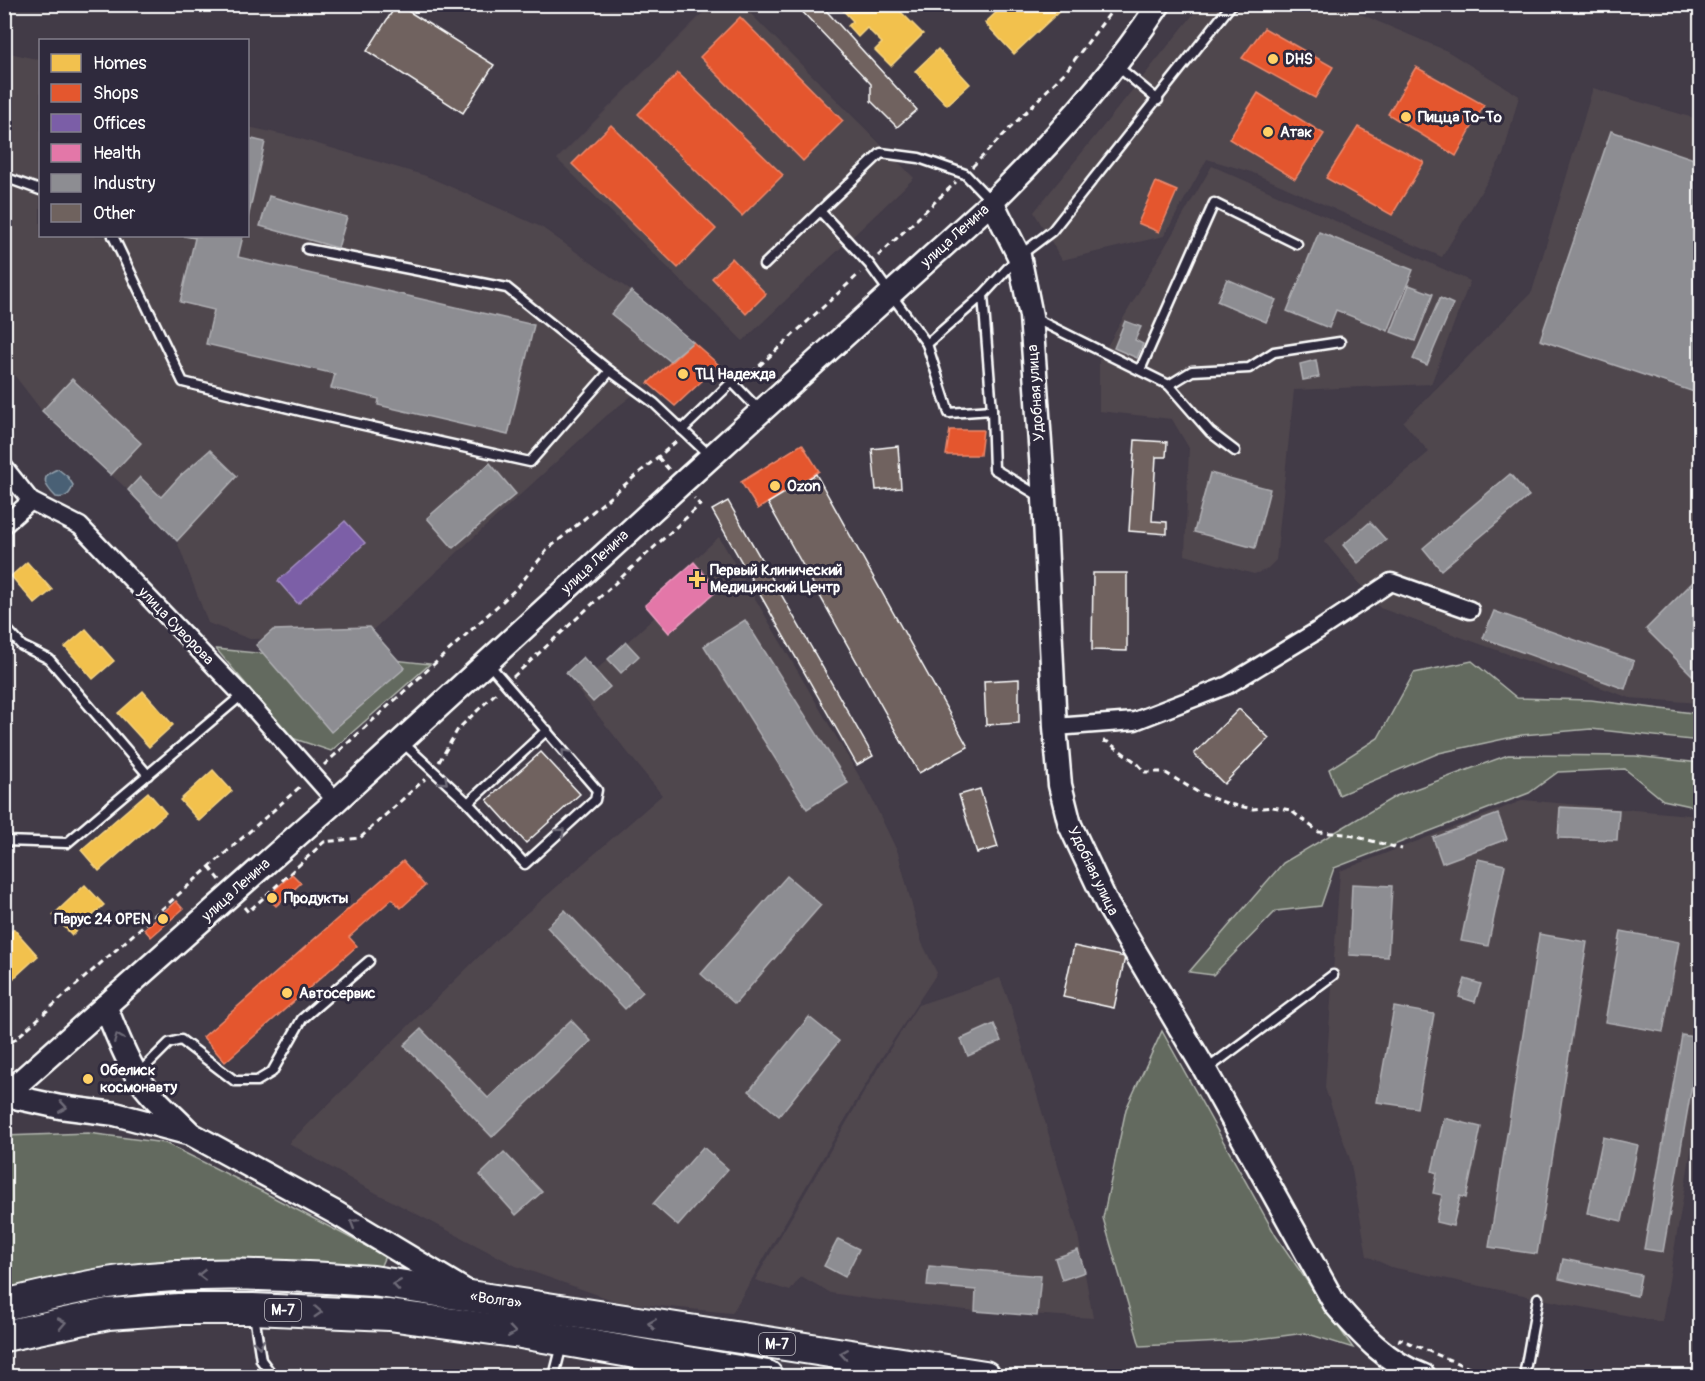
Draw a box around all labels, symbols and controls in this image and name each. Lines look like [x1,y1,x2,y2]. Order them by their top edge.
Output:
legend [39,39,249,237]
place label: DHS [1285,50,1313,69]
text: Homes [93,52,146,75]
marker: DHS [1266,52,1280,66]
text: Shops [93,82,138,105]
place label: Пицца То-То [1418,108,1502,127]
marker: Пицца То-То [1399,110,1413,124]
text: Offices [93,112,145,135]
place label: Атак [1280,123,1312,142]
marker: Атак [1261,125,1275,139]
text: Health [93,142,141,165]
text: Industry [93,172,156,195]
street label: улица Ленина [916,200,993,272]
text: Other [93,202,136,225]
street label: Удобная улица [1023,344,1049,442]
place label: ТЦ Надежда [694,365,776,384]
marker: ТЦ Надежда [676,367,690,381]
place label: Ozon [787,477,821,496]
marker: Ozon [768,479,782,493]
street label: улица Ленина [556,526,633,599]
place label: Первый Клинический Медицинский Центр [710,561,843,597]
marker: Первый Клинический Медицинский Центр [688,570,706,588]
street label: улица Суворова [133,582,218,669]
one-way arrow [562,749,573,760]
one-way arrow [436,773,447,784]
street label: Удобная улица [1063,823,1123,919]
one-way arrow [554,828,564,839]
street label: улица Ленина [197,854,274,926]
place label: Продукты [284,889,349,908]
marker: Продукты [265,891,279,905]
place label: Парус 24 OPEN [54,910,151,929]
marker: Парус 24 OPEN [156,912,170,926]
place label: Автосервис [299,984,376,1003]
marker: Автосервис [280,986,294,1000]
one-way arrow [113,1033,125,1044]
place label: Обелиск космонавту [100,1061,178,1097]
marker: Обелиск космонавту [81,1072,95,1086]
one-way arrow [58,1101,67,1113]
one-way arrow [350,1219,360,1231]
one-way arrow [198,1269,207,1281]
one-way arrow [392,1279,402,1291]
street label: «Волга» [469,1287,523,1313]
road number: М-7 [265,1299,301,1321]
one-way arrow [314,1305,323,1318]
one-way arrow [56,1317,66,1330]
one-way arrow [647,1318,657,1330]
one-way arrow [508,1326,517,1338]
road number: М-7 [759,1333,795,1355]
one-way arrow [252,1340,264,1349]
one-way arrow [840,1349,849,1361]

